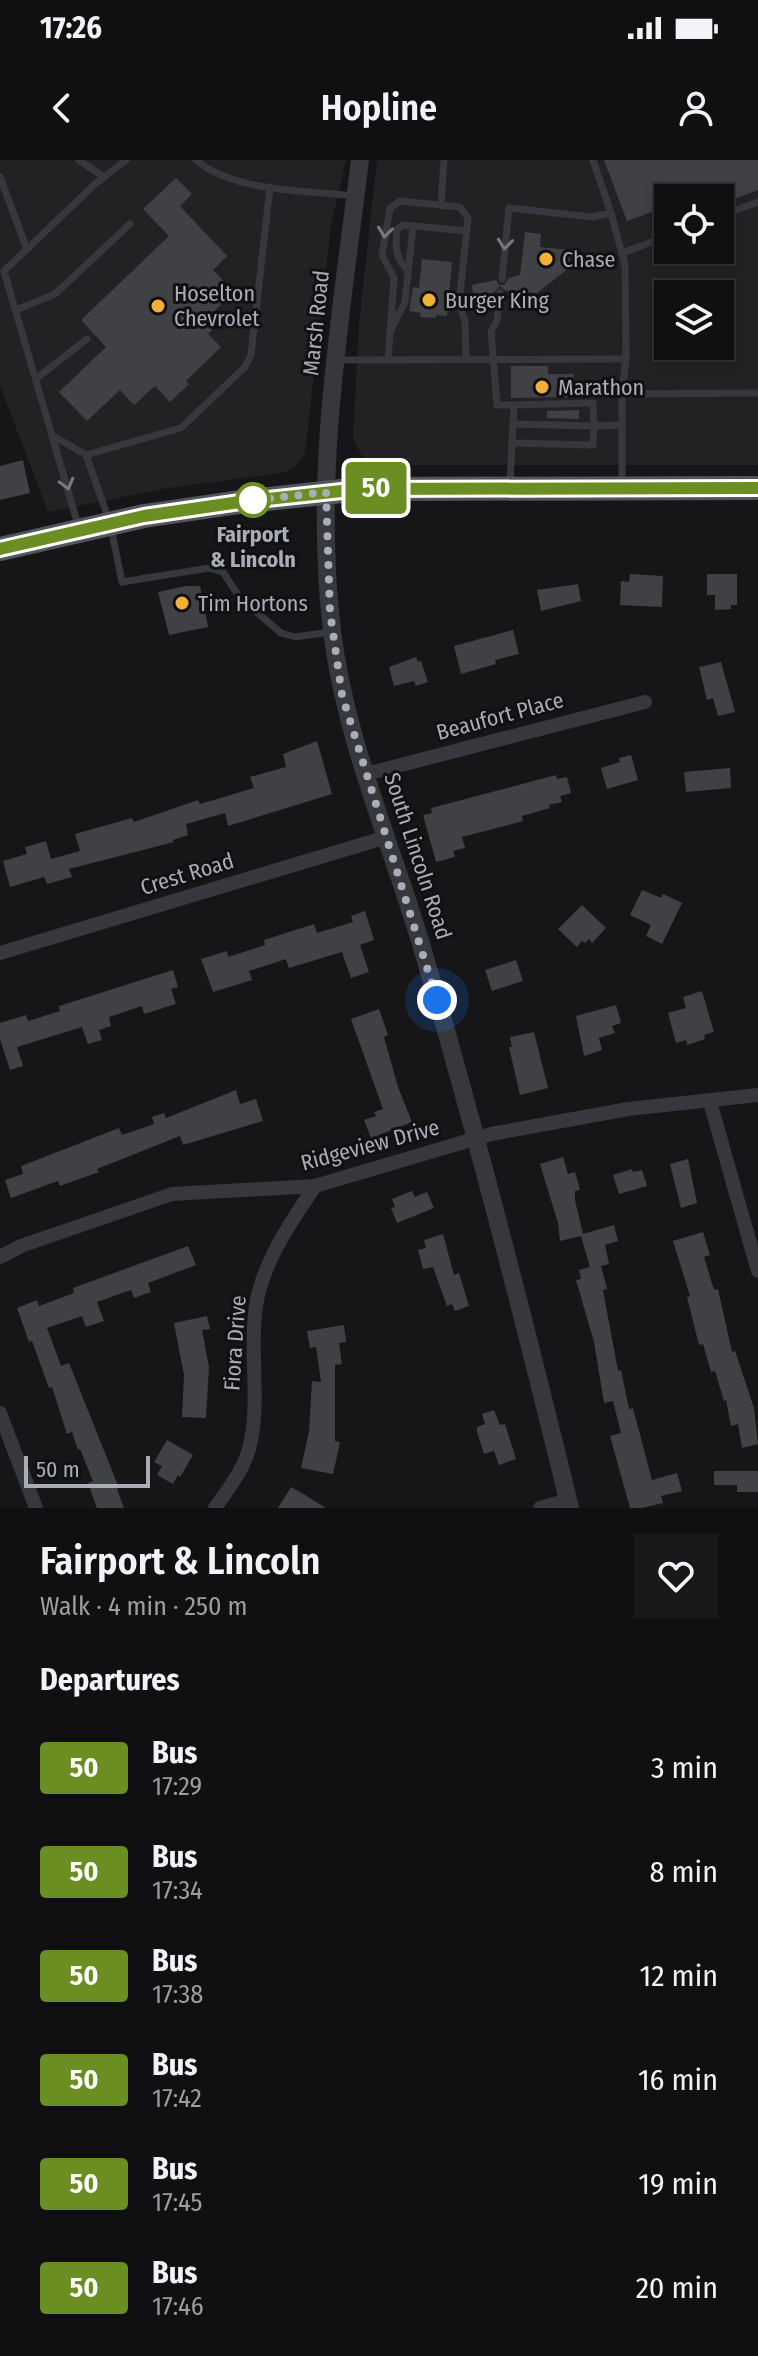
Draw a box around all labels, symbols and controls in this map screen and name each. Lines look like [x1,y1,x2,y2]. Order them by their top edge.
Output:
text: 17:26 [40,10,102,46]
icon: back [40,86,84,130]
text: Hopline [321,86,437,130]
icon: person [674,86,718,130]
map controls [654,184,734,360]
button: locate [654,184,734,264]
one-way arrow [377,225,394,239]
one-way arrow [497,238,514,251]
place label: Chase [562,246,615,273]
marker: Chase [537,250,555,268]
street label: Marsh Road [297,269,335,377]
place label: Hoselton Chevrolet [174,280,260,332]
button: layers [654,280,734,360]
place label: Burger King [445,287,549,314]
marker: Burger King [420,291,438,309]
marker: Hoselton Chevrolet [149,297,167,315]
place label: Marathon [558,374,644,401]
marker: Marathon [533,378,551,396]
line badge: 50 [340,462,412,514]
text: 50 [361,471,391,504]
one-way arrow [58,476,75,490]
marker: Fairport & Lincoln [236,483,270,517]
place label: Fairport & Lincoln [210,521,296,573]
place label: Tim Hortons [198,590,308,617]
marker: Tim Hortons [173,594,191,612]
street label: Beaufort Place [433,686,567,746]
street label: South Lincoln Road [378,769,458,943]
street label: Crest Road [137,847,237,901]
your location [417,980,457,1020]
street label: Ridgeview Drive [298,1114,442,1176]
street label: Fiora Drive [218,1294,252,1392]
scale bar [24,1452,150,1488]
text: 50 m [36,1456,80,1483]
button: heart [634,1534,718,1618]
text: Fairport & Lincoln [40,1538,320,1584]
text: Walk · 4 min · 250 m [40,1591,248,1622]
text: Departures [40,1662,180,1698]
text: Bus [152,1735,197,1771]
text: 3 min [651,1750,718,1786]
text: 50 [69,1751,99,1784]
text: 17:29 [152,1771,202,1802]
text: Bus [152,1839,197,1875]
text: 8 min [650,1854,718,1890]
text: 50 [69,1855,99,1888]
text: 17:34 [152,1875,203,1906]
text: Bus [152,1943,197,1979]
text: 12 min [640,1958,718,1994]
text: 50 [69,1959,99,1992]
text: 17:38 [152,1979,203,2010]
text: Bus [152,2047,197,2083]
text: 16 min [638,2062,718,2098]
text: 50 [69,2063,99,2096]
text: 17:42 [152,2083,202,2114]
text: Bus [152,2151,197,2187]
text: 19 min [638,2166,718,2202]
text: 50 [69,2167,99,2200]
text: 17:45 [152,2187,202,2218]
text: Bus [152,2255,197,2291]
text: 20 min [636,2270,718,2306]
text: 50 [69,2271,99,2304]
text: 17:46 [152,2291,204,2322]

